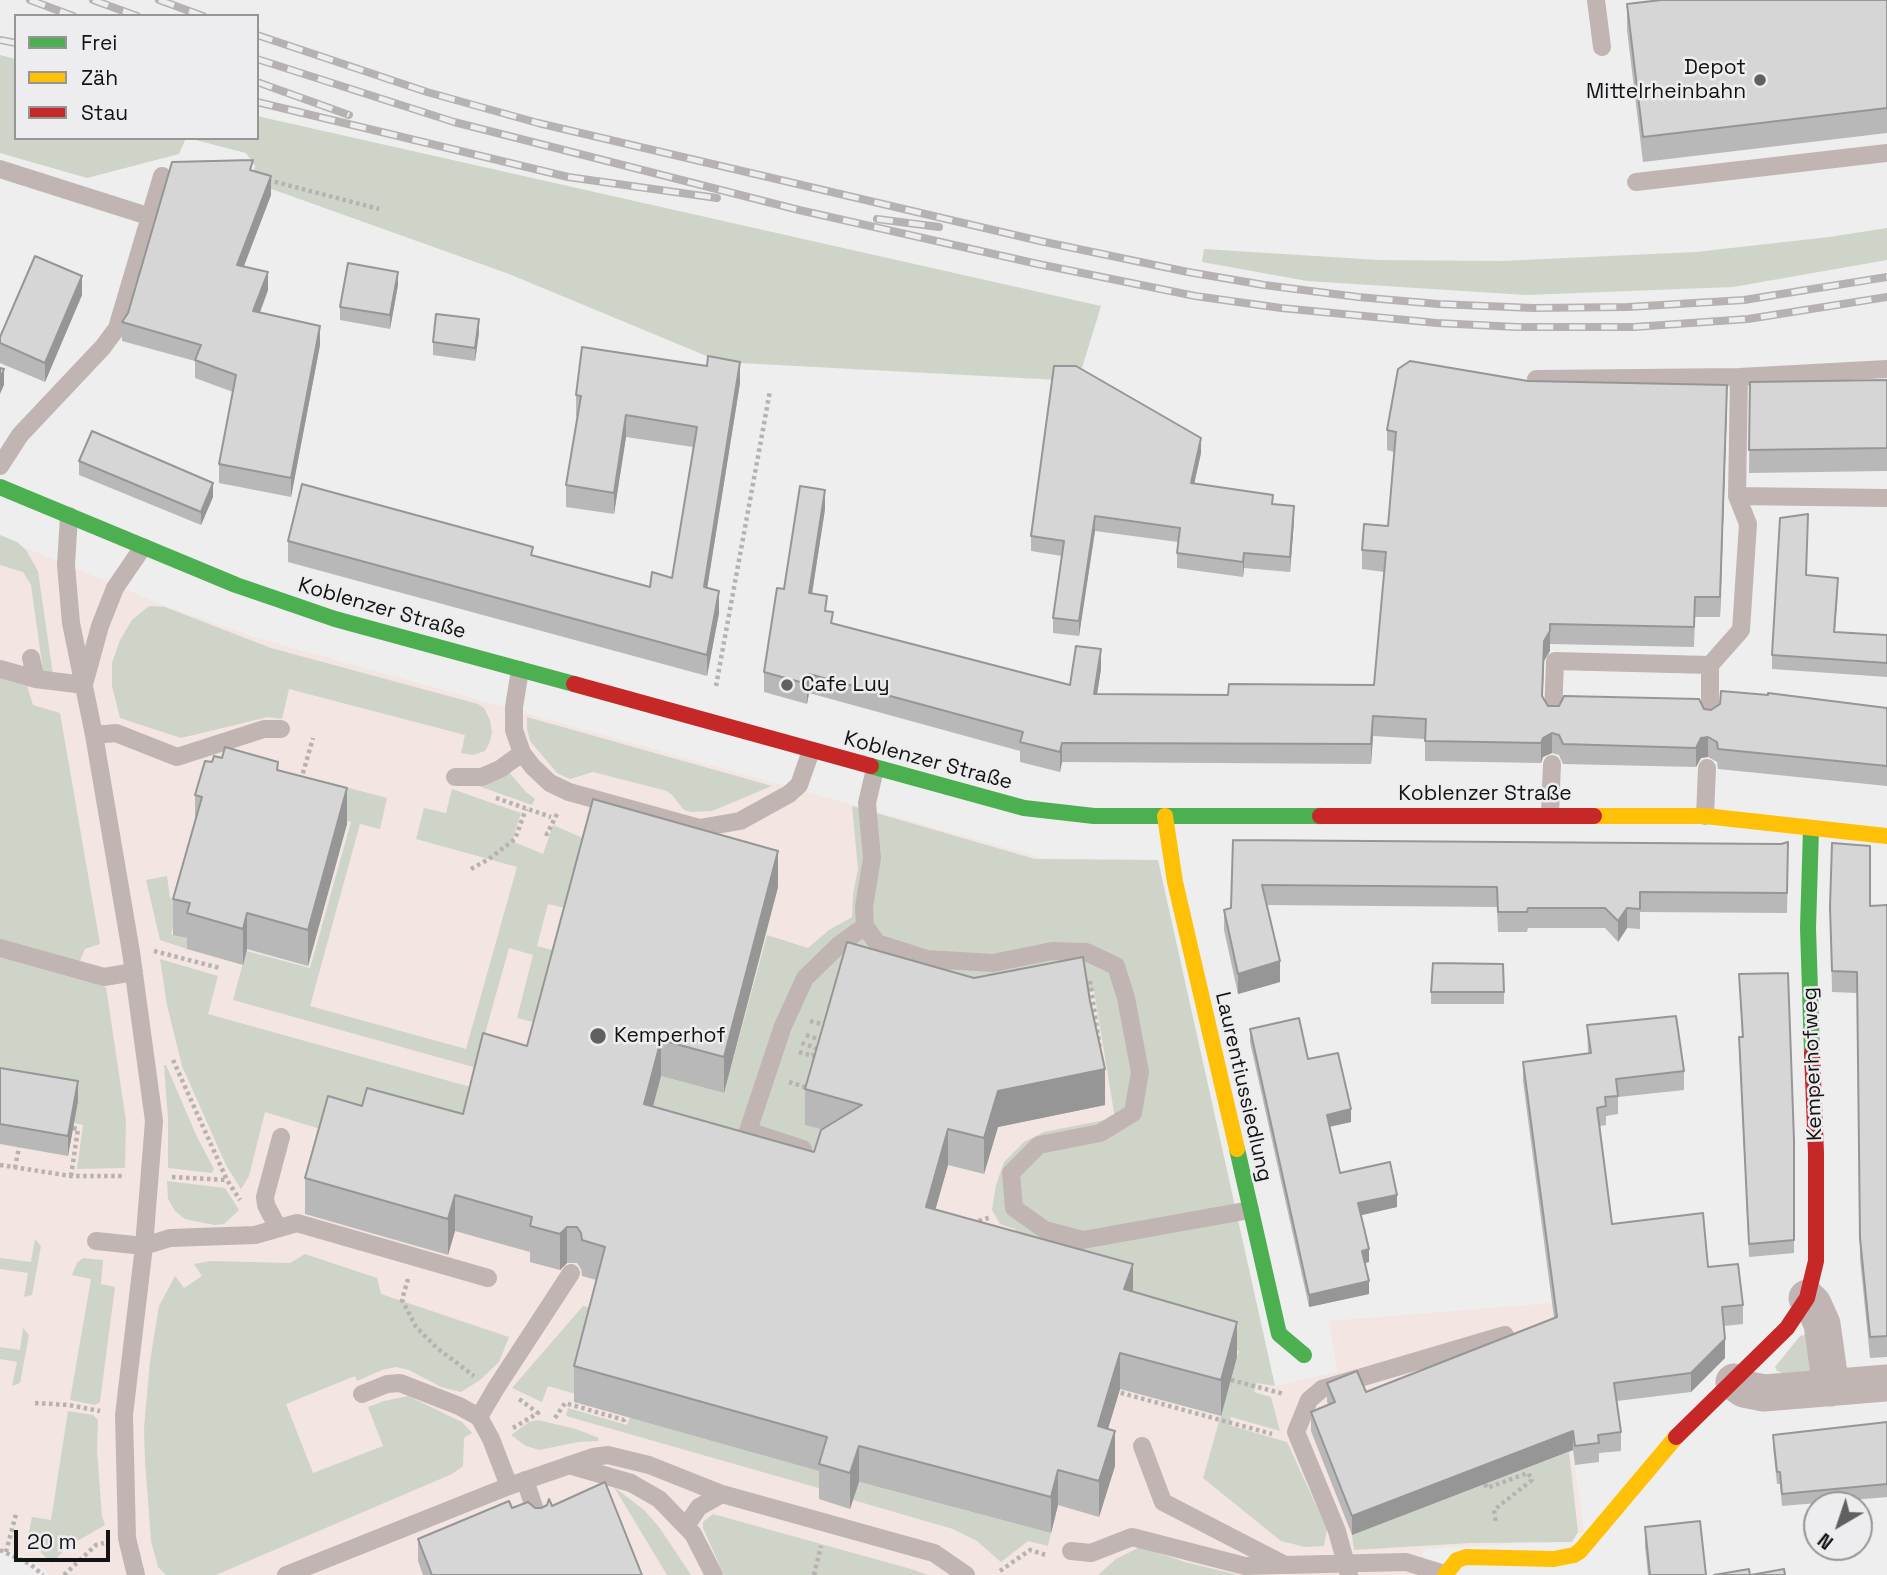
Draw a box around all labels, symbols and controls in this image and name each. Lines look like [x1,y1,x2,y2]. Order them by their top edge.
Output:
legend [14,14,259,140]
text: Frei [81,29,117,56]
place label: Depot Mittelrheinbahn [1586,55,1746,105]
text: Zäh [81,64,118,91]
marker: Depot Mittelrheinbahn [1752,72,1768,88]
text: Stau [81,99,128,126]
street label: Koblenzer Straße [295,573,469,645]
place label: Cafe Luy [801,672,890,698]
marker: Cafe Luy [779,677,795,693]
street label: Koblenzer Straße [841,726,1015,796]
street label: Koblenzer Straße [1398,781,1572,807]
street label: Kemperhofweg [1798,987,1828,1141]
street label: Laurentiussiedlung [1209,990,1277,1184]
place label: Kemperhof [614,1023,725,1049]
marker: Kemperhof [588,1026,608,1046]
north arrow [1803,1491,1873,1561]
scale bar [18,1516,114,1560]
text: N [1813,1527,1839,1555]
text: 20 m [27,1528,77,1555]

